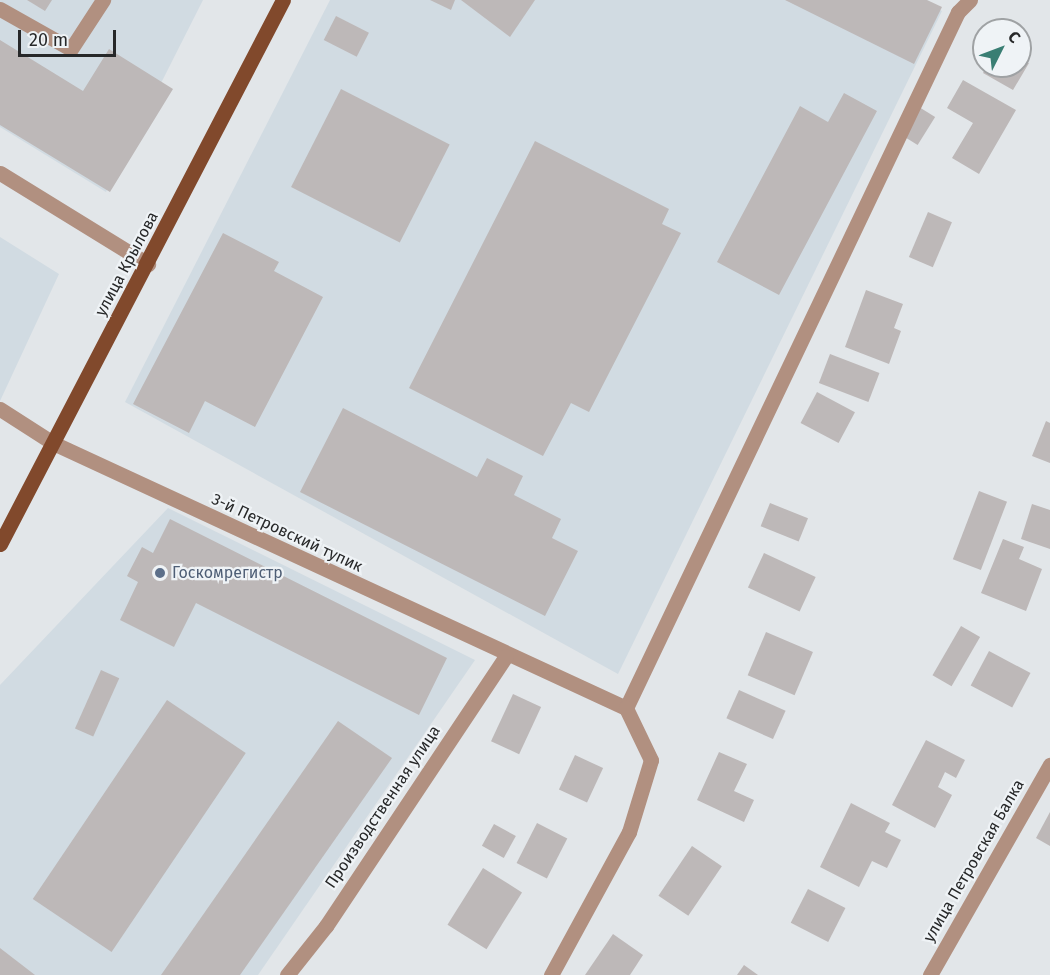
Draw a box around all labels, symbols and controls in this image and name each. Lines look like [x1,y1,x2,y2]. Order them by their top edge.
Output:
scale bar [21,18,118,56]
north arrow [972,18,1032,78]
text: С [1004,27,1024,47]
text: 20 m [29,29,68,51]
street label: улица Крылова [91,208,163,320]
street label: 3-й Петровский тупик [209,490,365,576]
place label: Госкомрегистр [172,563,283,583]
marker: Госкомрегистр [153,566,167,580]
street label: Производственная улица [321,722,445,892]
street label: улица Петровская Балка [920,776,1028,946]

